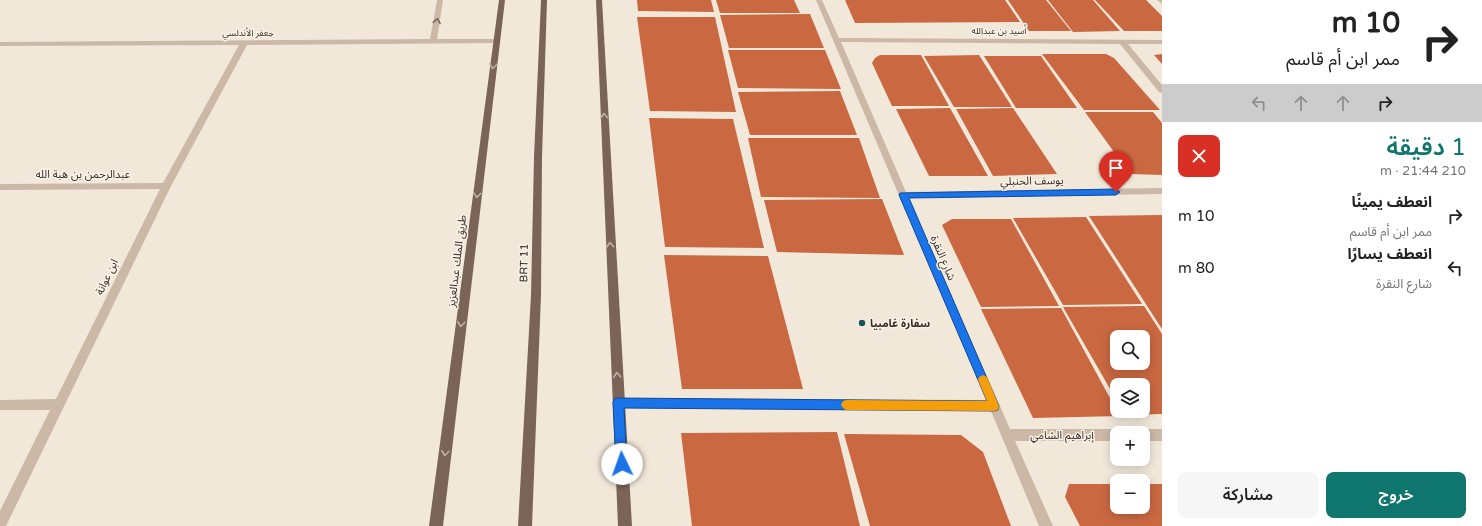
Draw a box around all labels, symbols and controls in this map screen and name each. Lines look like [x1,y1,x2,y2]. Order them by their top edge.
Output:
text: 10 m [1332,6,1400,40]
icon: right [1414,16,1466,68]
one-way arrow [432,18,440,24]
street label: أسيد بن عبدالله [972,24,1026,37]
street label: جعفر الأندلسي [222,27,274,40]
text: ممر ابن أم قاسم [1286,48,1400,70]
one-way arrow [489,63,498,69]
icon: left [1248,92,1270,114]
icon: ahead [1290,92,1312,114]
icon: ahead [1332,92,1354,114]
icon: right [1374,92,1396,114]
one-way arrow [600,113,609,119]
text: 1 دقيقة [1386,133,1466,162]
button: close [1178,135,1220,177]
pin [1099,151,1133,192]
icon: arrive [1105,157,1127,179]
text: 210 m · 21:44 [1380,163,1466,179]
street label: عبدالرحمن بن هبة الله [36,168,131,181]
street label: يوسف الحنبلي [1000,174,1064,191]
one-way arrow [473,192,482,198]
text: انعطف يمينًا [1351,193,1432,211]
icon: right [1444,205,1466,227]
text: 10 m [1178,207,1215,225]
street label: طريق الملك عبدالعزيز [445,214,469,309]
text: ممر ابن أم قاسم [1350,224,1432,240]
street label: شارع النقرة [927,234,958,283]
one-way arrow [606,242,615,248]
street label: BRT 11 [517,243,531,283]
text: انعطف يسارًا [1348,245,1432,263]
street label: ابن عوانة [93,257,121,297]
icon: left [1444,257,1466,279]
text: 80 m [1178,259,1215,277]
text: شارع النقرة [1376,276,1432,292]
place label: سفارة غامبيا [870,317,930,330]
marker: سفارة غامبيا [857,318,867,328]
one-way arrow [457,321,466,327]
map controls [1110,330,1150,514]
button: search [1110,330,1150,370]
one-way arrow [612,372,621,378]
button: layers [1110,378,1150,418]
button: + [1110,426,1150,466]
street label: إبراهيم الشامي [1030,429,1094,444]
position arrow [601,443,643,485]
one-way arrow [441,450,450,456]
button: مشاركة [1178,472,1318,518]
button: خروج [1326,472,1466,518]
button: − [1110,474,1150,514]

